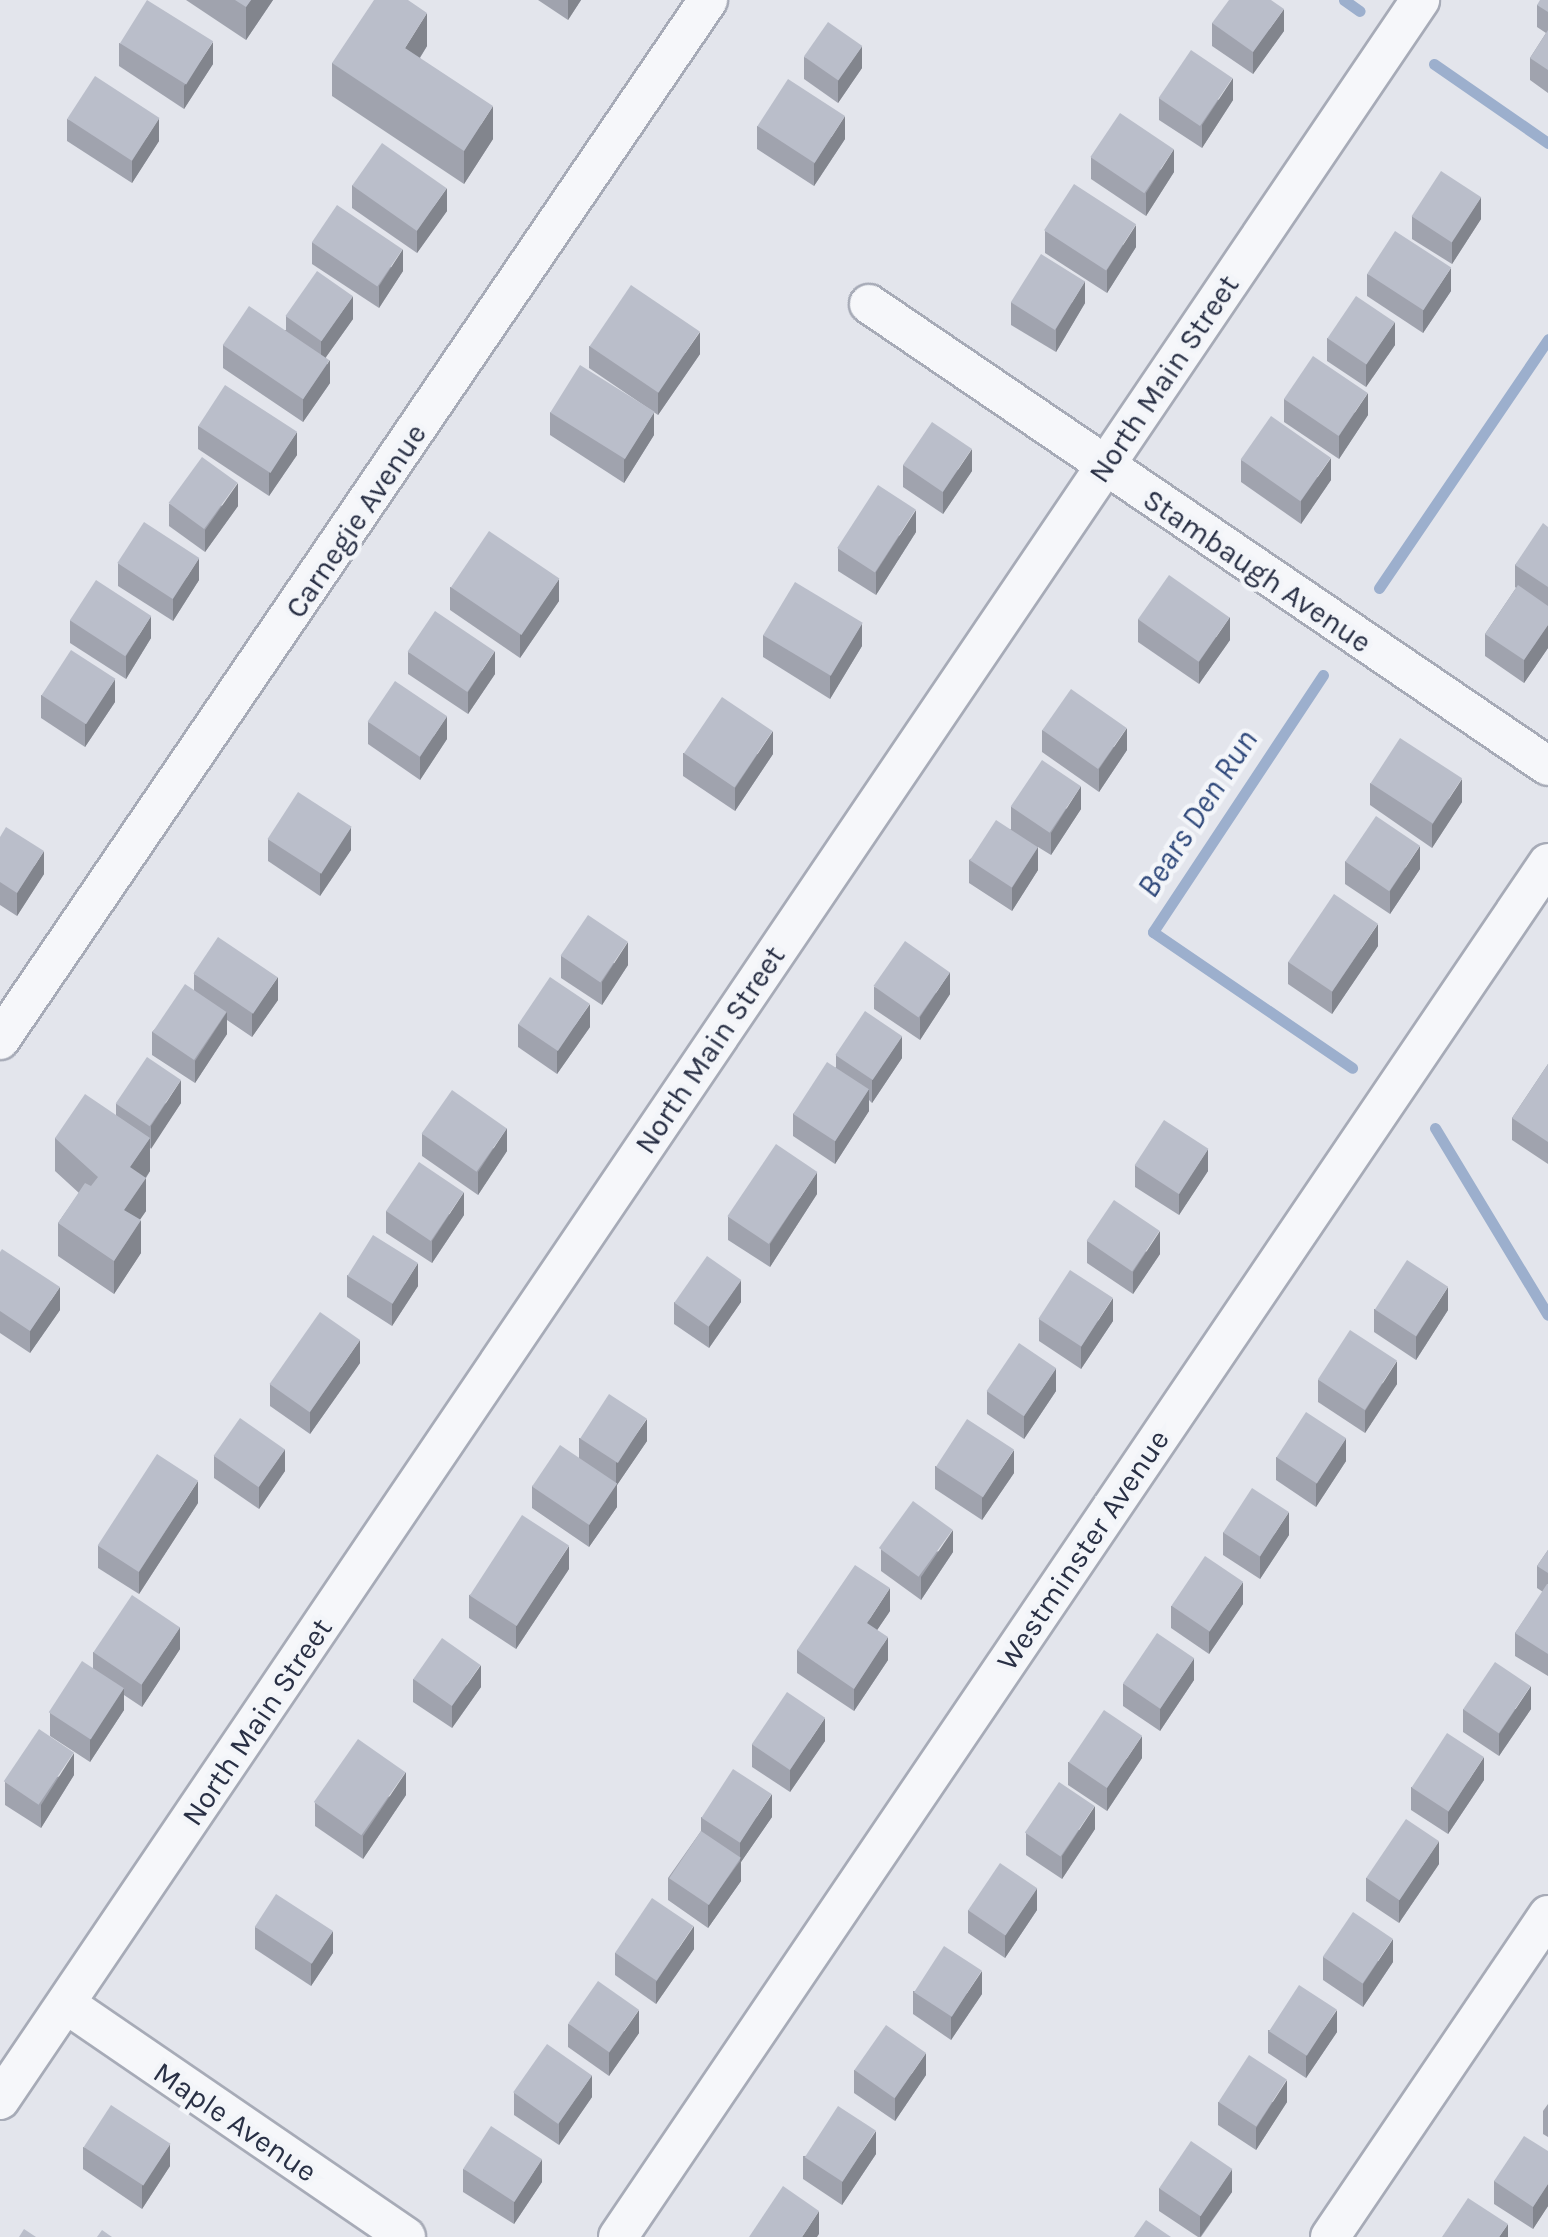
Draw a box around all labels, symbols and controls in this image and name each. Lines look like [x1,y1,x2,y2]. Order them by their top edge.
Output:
street label: North Main Street [1081,268,1247,490]
street label: Carnegie Avenue [278,417,434,625]
street label: Stambaugh Avenue [1136,481,1378,661]
water label: Bears Den Run [1130,723,1266,905]
street label: North Main Street [627,939,793,1161]
street label: Westminster Avenue [989,1423,1177,1677]
street label: North Main Street [174,1611,340,1833]
street label: Maple Avenue [147,2054,323,2190]

